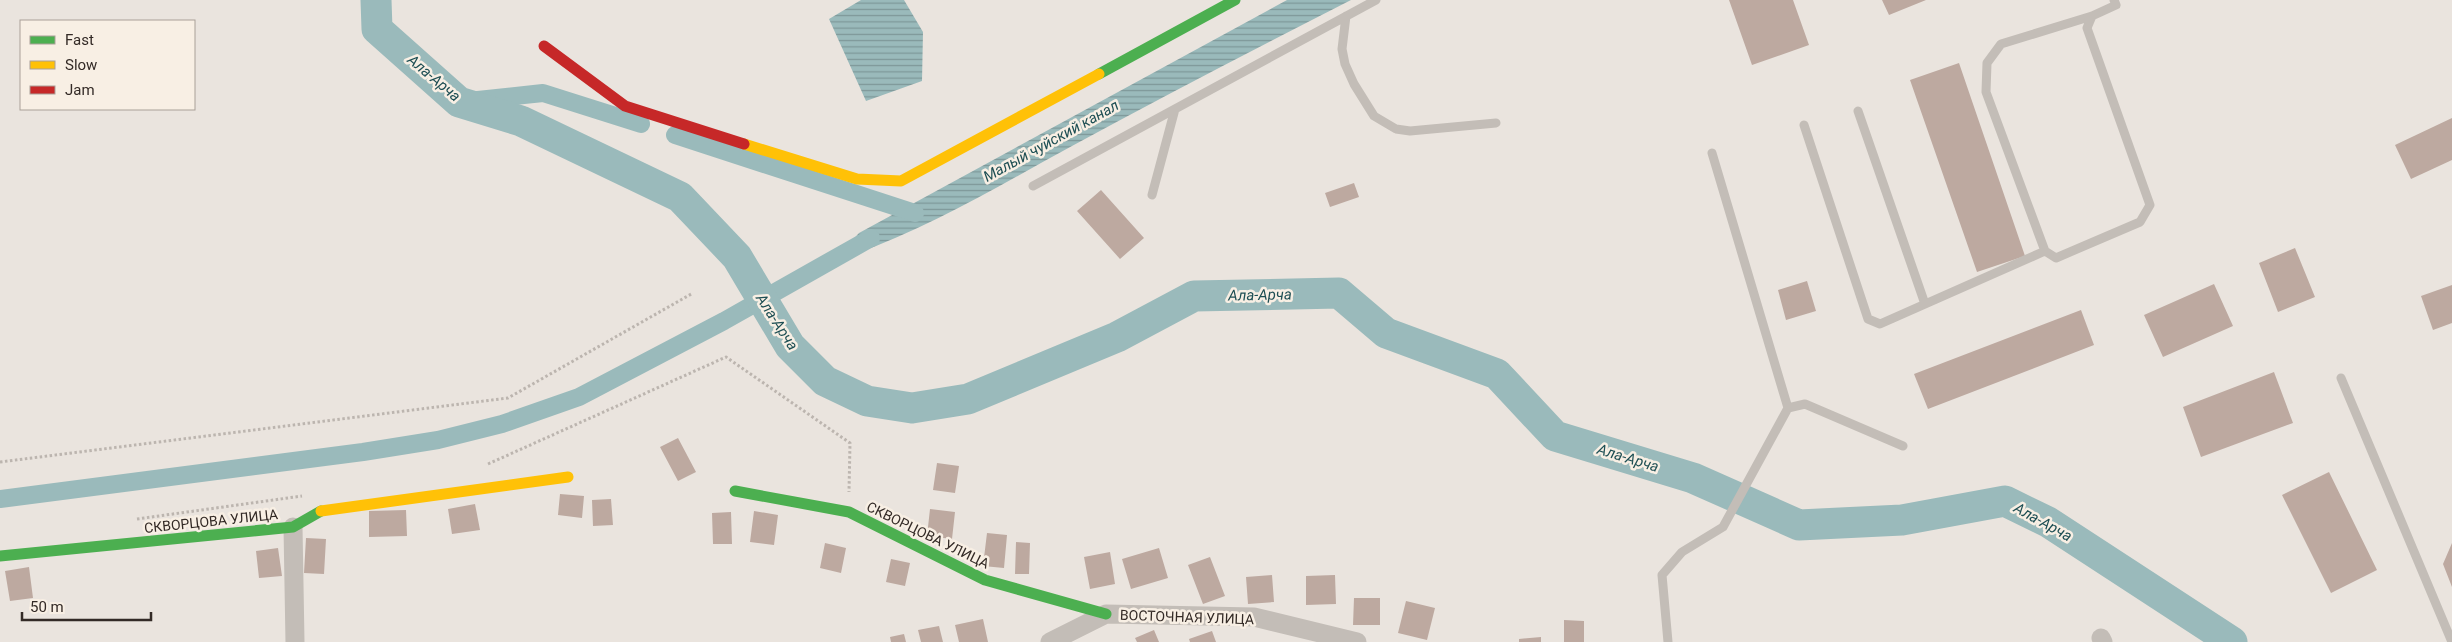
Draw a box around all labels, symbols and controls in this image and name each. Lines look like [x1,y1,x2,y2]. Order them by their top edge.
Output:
legend [20,20,195,110]
text: Fast [65,31,94,49]
water label: Ала-Арча [403,50,464,105]
text: Slow [65,56,97,74]
text: Jam [65,81,95,99]
water label: Малый чуйский канал [980,96,1122,186]
water label: Ала-Арча [1227,285,1292,305]
water label: Ала-Арча [752,290,802,354]
water label: Ала-Арча [1594,440,1661,476]
street label: СКВОРЦОВА УЛИЦА [864,498,992,572]
water label: Ала-Арча [2010,498,2075,545]
street label: СКВОРЦОВА УЛИЦА [143,506,279,536]
scale bar [22,590,151,622]
text: 50 m [30,598,64,616]
street label: ВОСТОЧНАЯ УЛИЦА [1120,607,1254,627]

